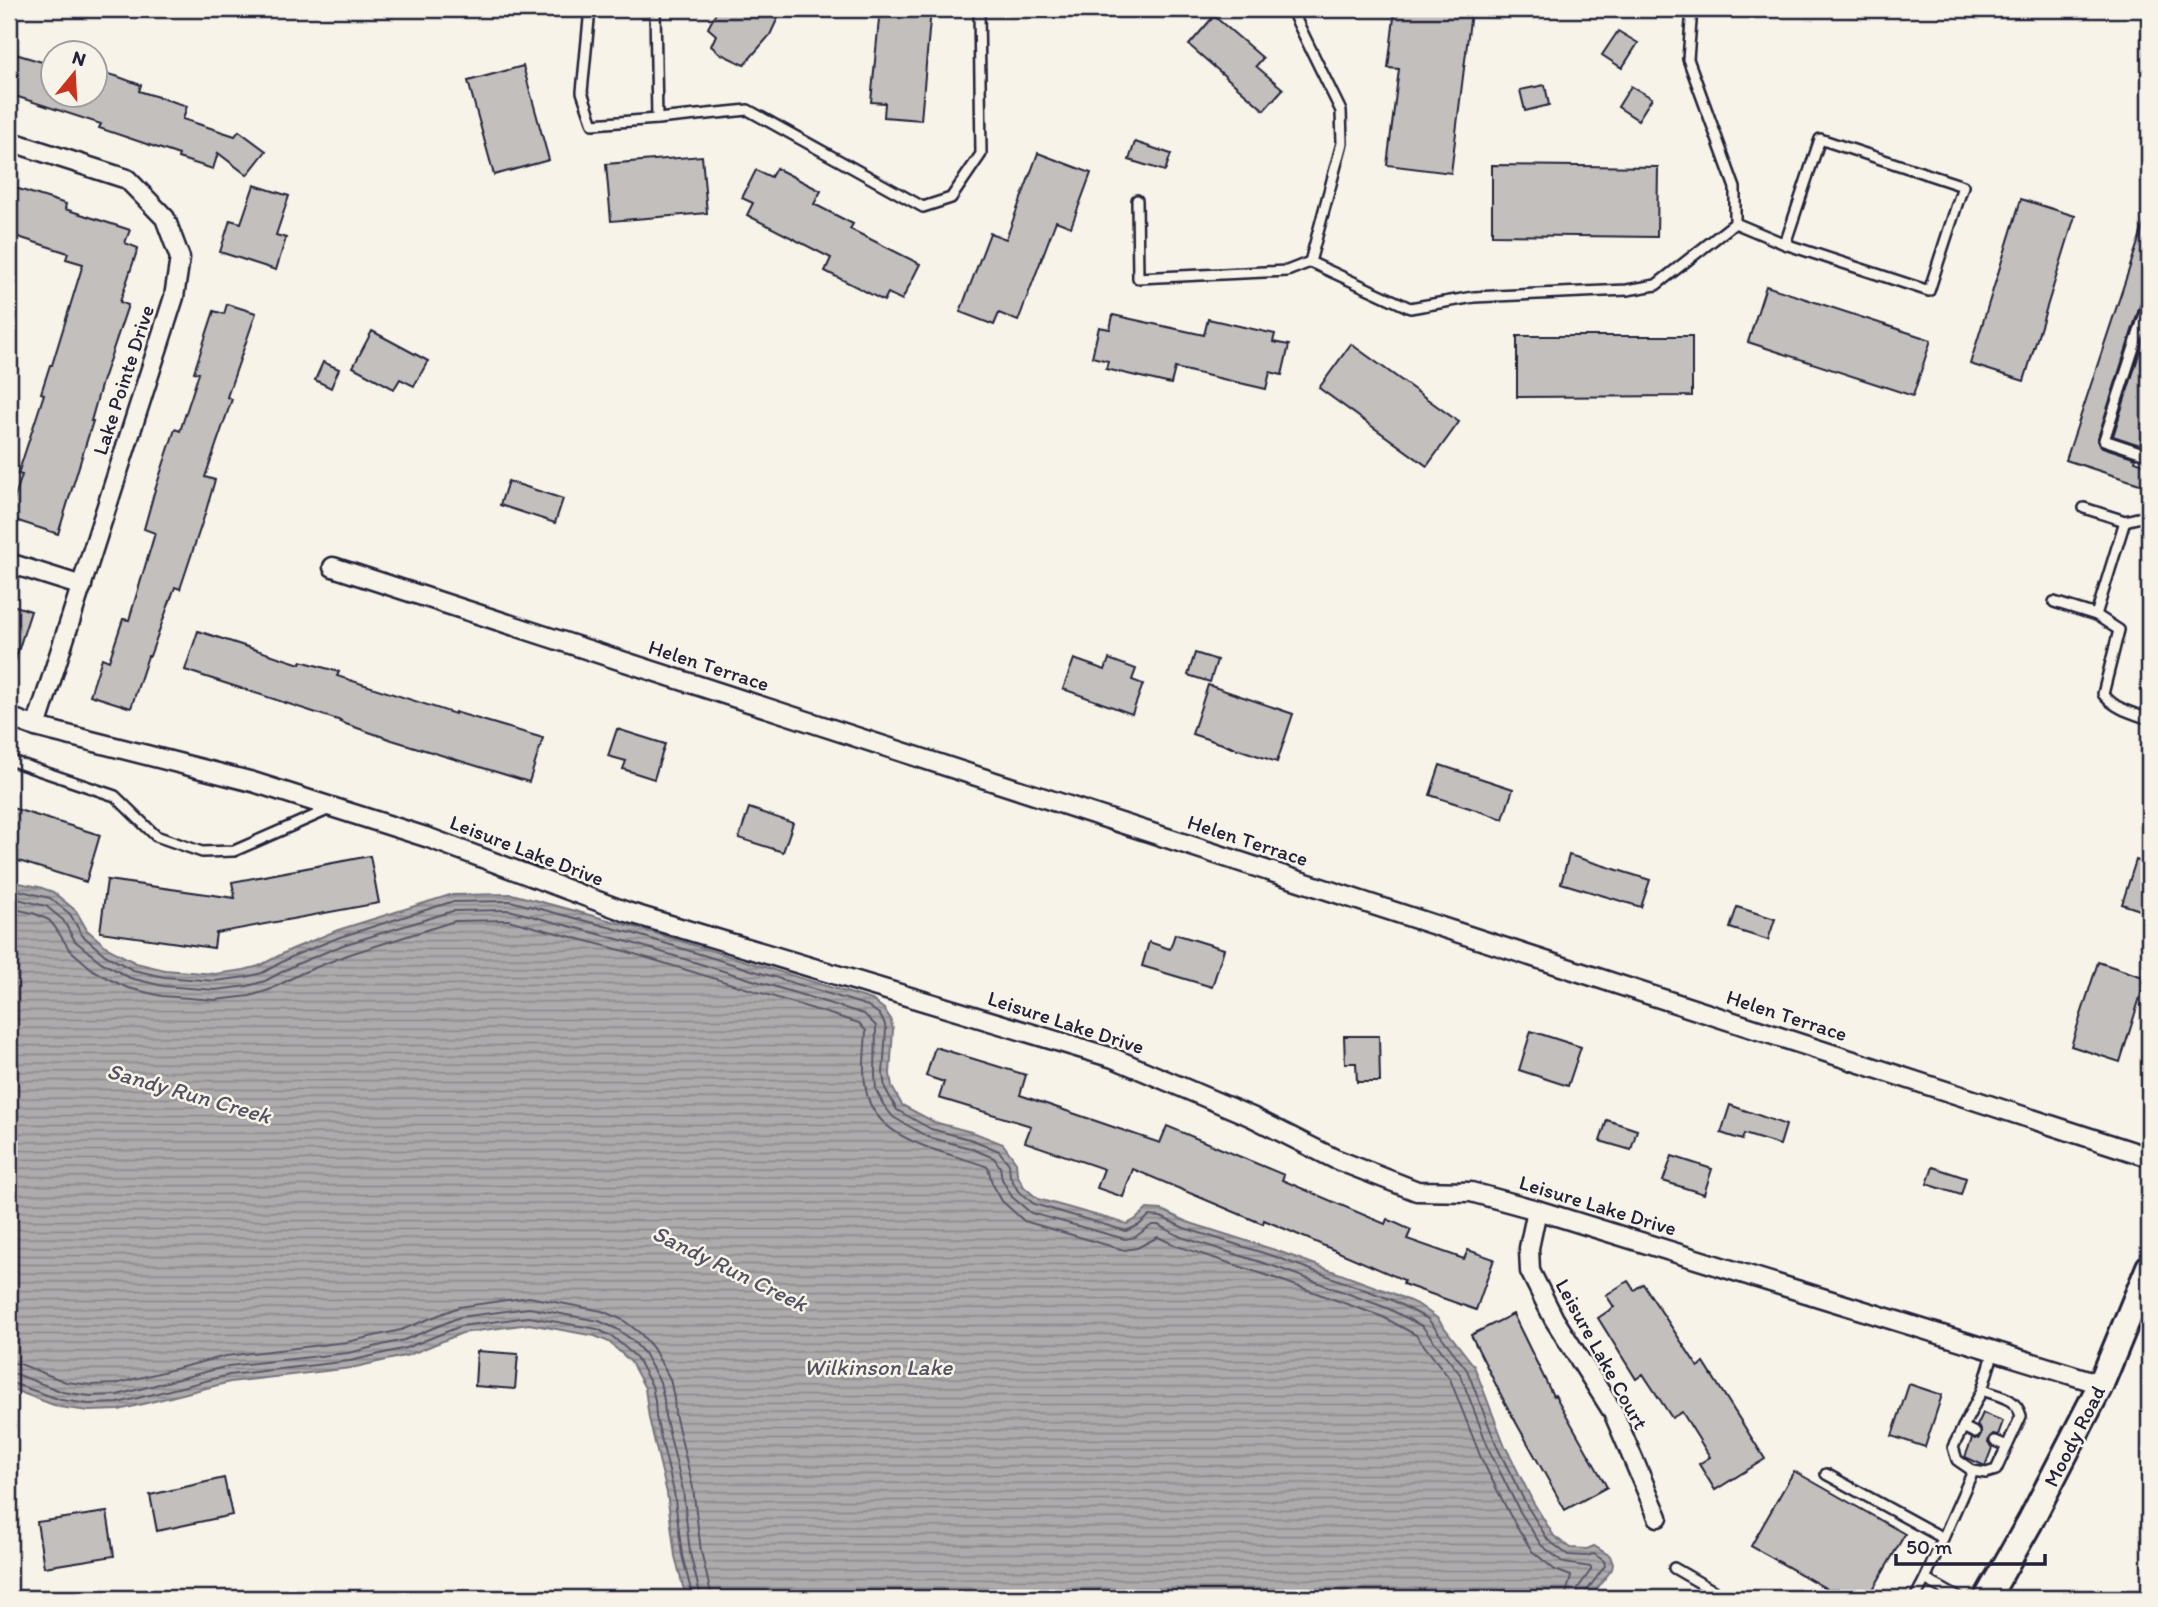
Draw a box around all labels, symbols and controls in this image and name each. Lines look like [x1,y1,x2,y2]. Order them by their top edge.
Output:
north arrow [38,38,108,108]
text: N [69,45,89,71]
street label: Lake Pointe Drive [87,302,159,458]
street label: Helen Terrace [645,634,773,696]
street label: Leisure Lake Drive [446,809,608,891]
street label: Helen Terrace [1184,809,1312,871]
street label: Helen Terrace [1723,984,1851,1046]
street label: Leisure Lake Drive [985,985,1147,1059]
water label: Sandy Run Creek [104,1056,275,1130]
street label: Leisure Lake Drive [1516,1169,1680,1241]
water label: Sandy Run Creek [648,1218,813,1318]
street label: Leisure Lake Court [1550,1274,1654,1434]
water label: Wilkinson Lake [804,1353,953,1381]
street label: Moody Road [2038,1381,2110,1491]
scale bar [1896,1523,2044,1567]
text: 50 m [1906,1534,1953,1559]

